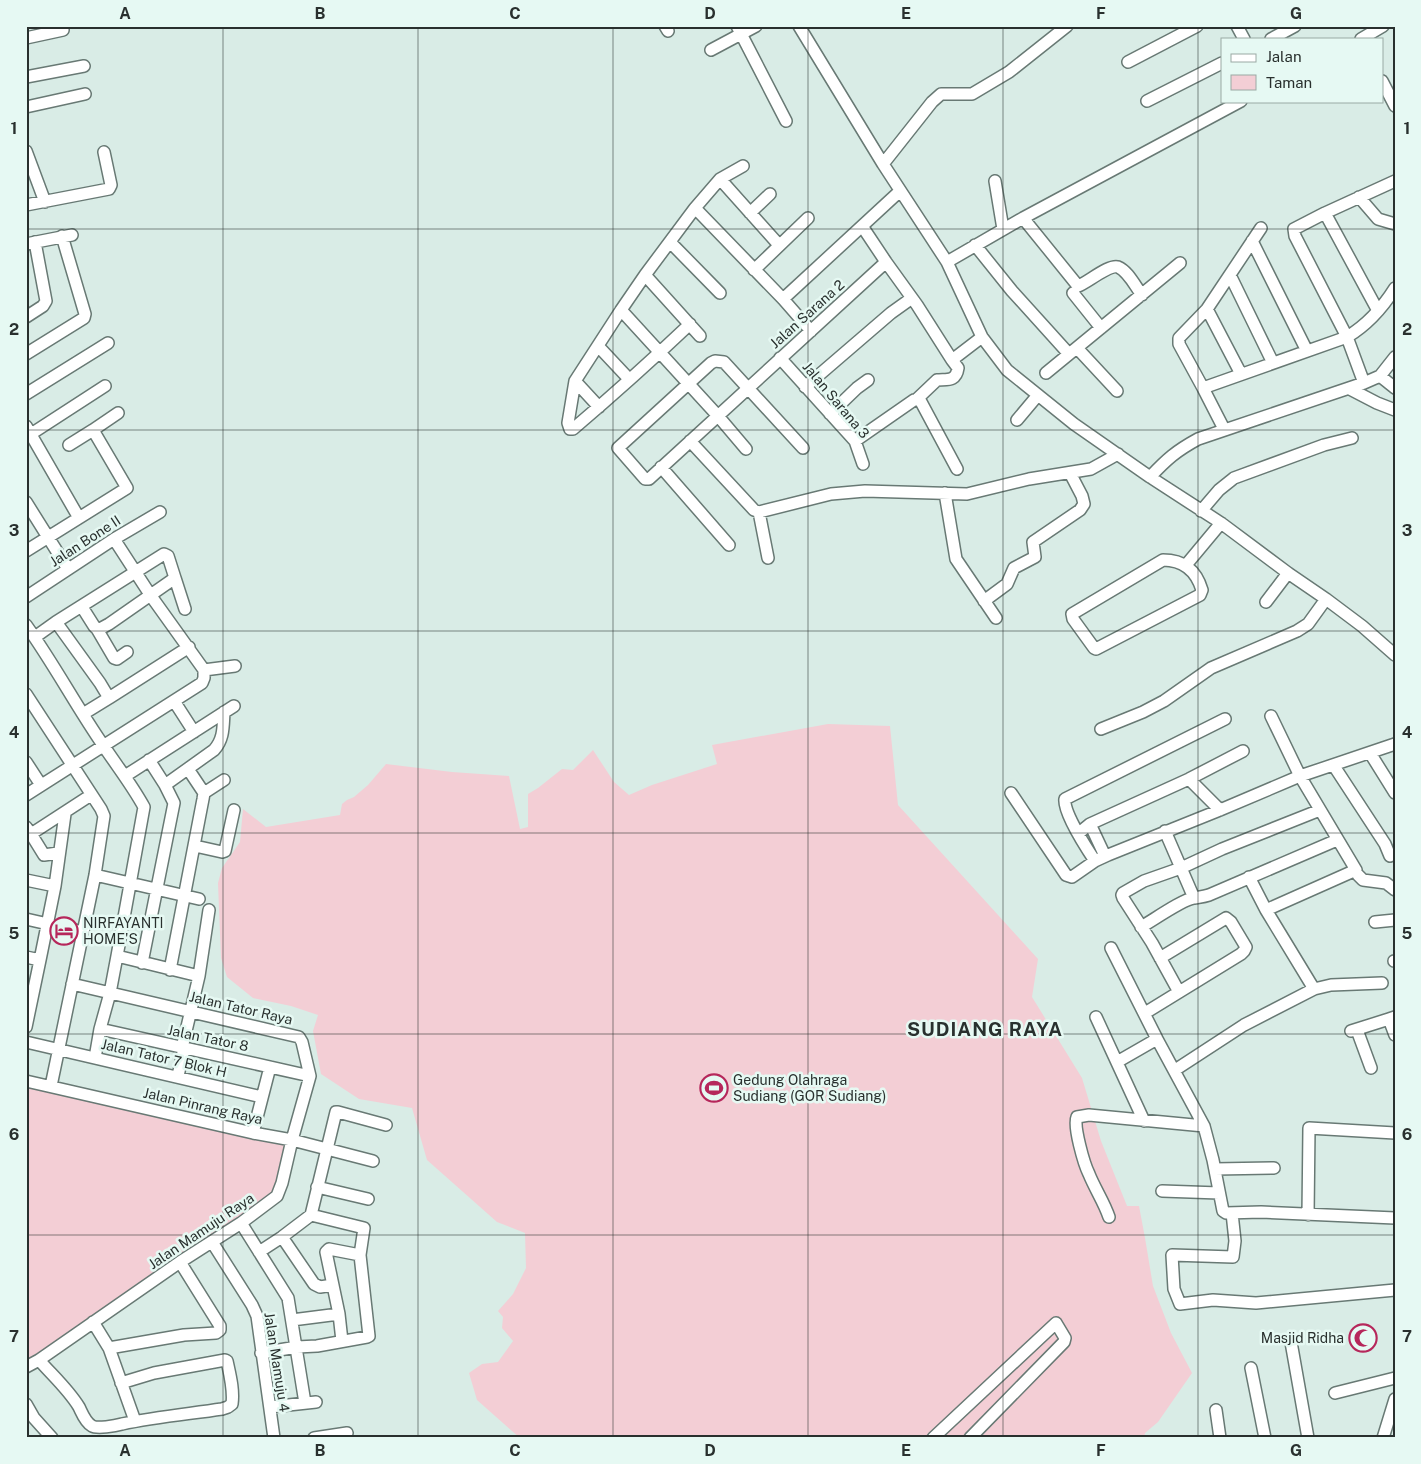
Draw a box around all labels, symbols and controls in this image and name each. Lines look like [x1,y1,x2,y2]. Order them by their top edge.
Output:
text: A [119,4,131,23]
text: B [315,4,326,23]
text: C [509,4,521,23]
text: D [704,4,716,23]
text: E [901,4,911,23]
text: F [1096,4,1106,23]
text: G [1290,4,1302,23]
legend [1221,38,1384,102]
text: Jalan [1266,48,1302,65]
text: Taman [1266,74,1312,91]
text: 1 [11,119,17,138]
text: 1 [1404,119,1410,138]
street label: Jalan Sarana 2 [767,277,847,351]
text: 2 [9,320,19,339]
text: 2 [1402,320,1412,339]
street label: Jalan Sarana 3 [799,359,873,442]
street label: Jalan Bone II [47,512,123,570]
text: 3 [9,521,19,540]
text: 3 [1402,521,1412,540]
text: 4 [9,723,20,742]
text: 4 [1402,723,1413,742]
place label: NIRFAYANTI HOME'S [83,915,163,947]
hotel icon: NIRFAYANTI HOME'S [49,916,79,946]
text: 5 [9,924,20,943]
text: 5 [1402,924,1413,943]
street label: Jalan Tator Raya [188,988,294,1028]
district label: SUDIANG RAYA [907,1018,1063,1040]
street label: Jalan Tator 8 [166,1022,250,1054]
street label: Jalan Tator 7 Blok H [100,1036,228,1080]
place label: Gedung Olahraga Sudiang (GOR Sudiang) [733,1072,886,1104]
sports icon: Gedung Olahraga Sudiang (GOR Sudiang) [699,1073,729,1103]
street label: Jalan Pinrang Raya [142,1084,264,1128]
text: 6 [9,1125,19,1144]
text: 6 [1402,1125,1412,1144]
street label: Jalan Mamuju Raya [145,1190,257,1272]
street label: Jalan Mamuju 4 [261,1311,293,1413]
mosque icon: Masjid Ridha [1348,1323,1378,1353]
text: 7 [9,1327,19,1346]
text: 7 [1402,1327,1412,1346]
place label: Masjid Ridha [1261,1330,1344,1346]
text: A [119,1441,131,1460]
text: B [315,1441,326,1460]
text: C [509,1441,521,1460]
text: D [704,1441,716,1460]
text: E [901,1441,911,1460]
text: F [1096,1441,1106,1460]
text: G [1290,1441,1302,1460]

